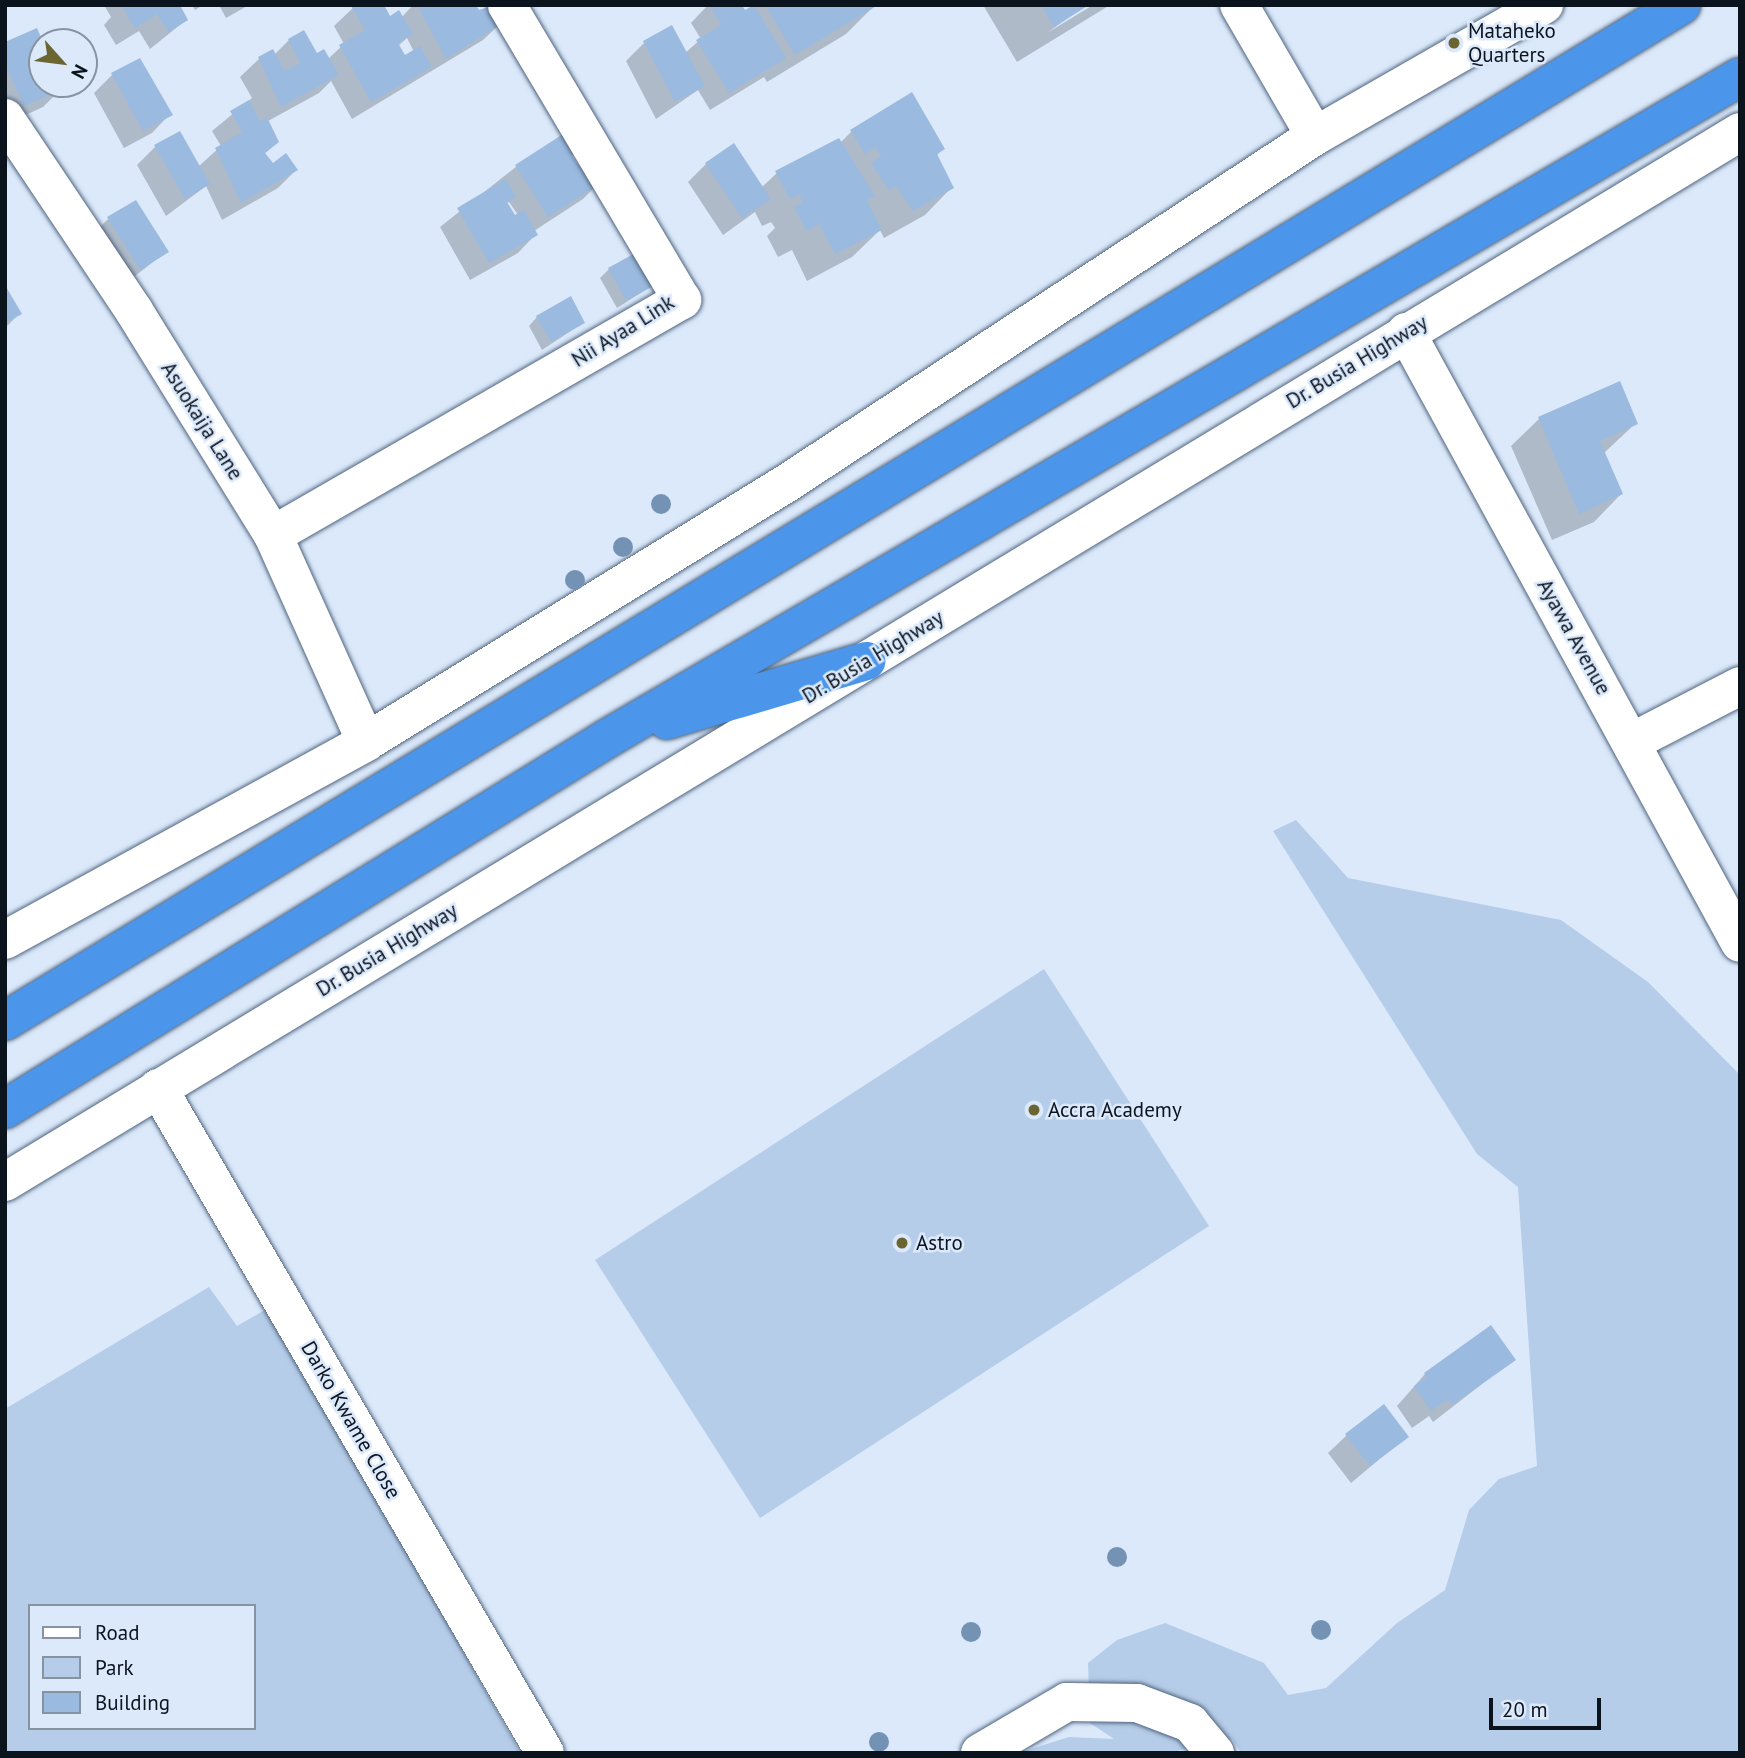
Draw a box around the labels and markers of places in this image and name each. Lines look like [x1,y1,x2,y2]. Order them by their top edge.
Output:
place label: Mataheko Quarters [1468,18,1556,68]
marker: Mataheko Quarters [1446,35,1462,51]
place label: Accra Academy [1048,1097,1182,1123]
marker: Accra Academy [1026,1102,1042,1118]
place label: Astro [916,1230,963,1256]
marker: Astro [894,1235,910,1251]

